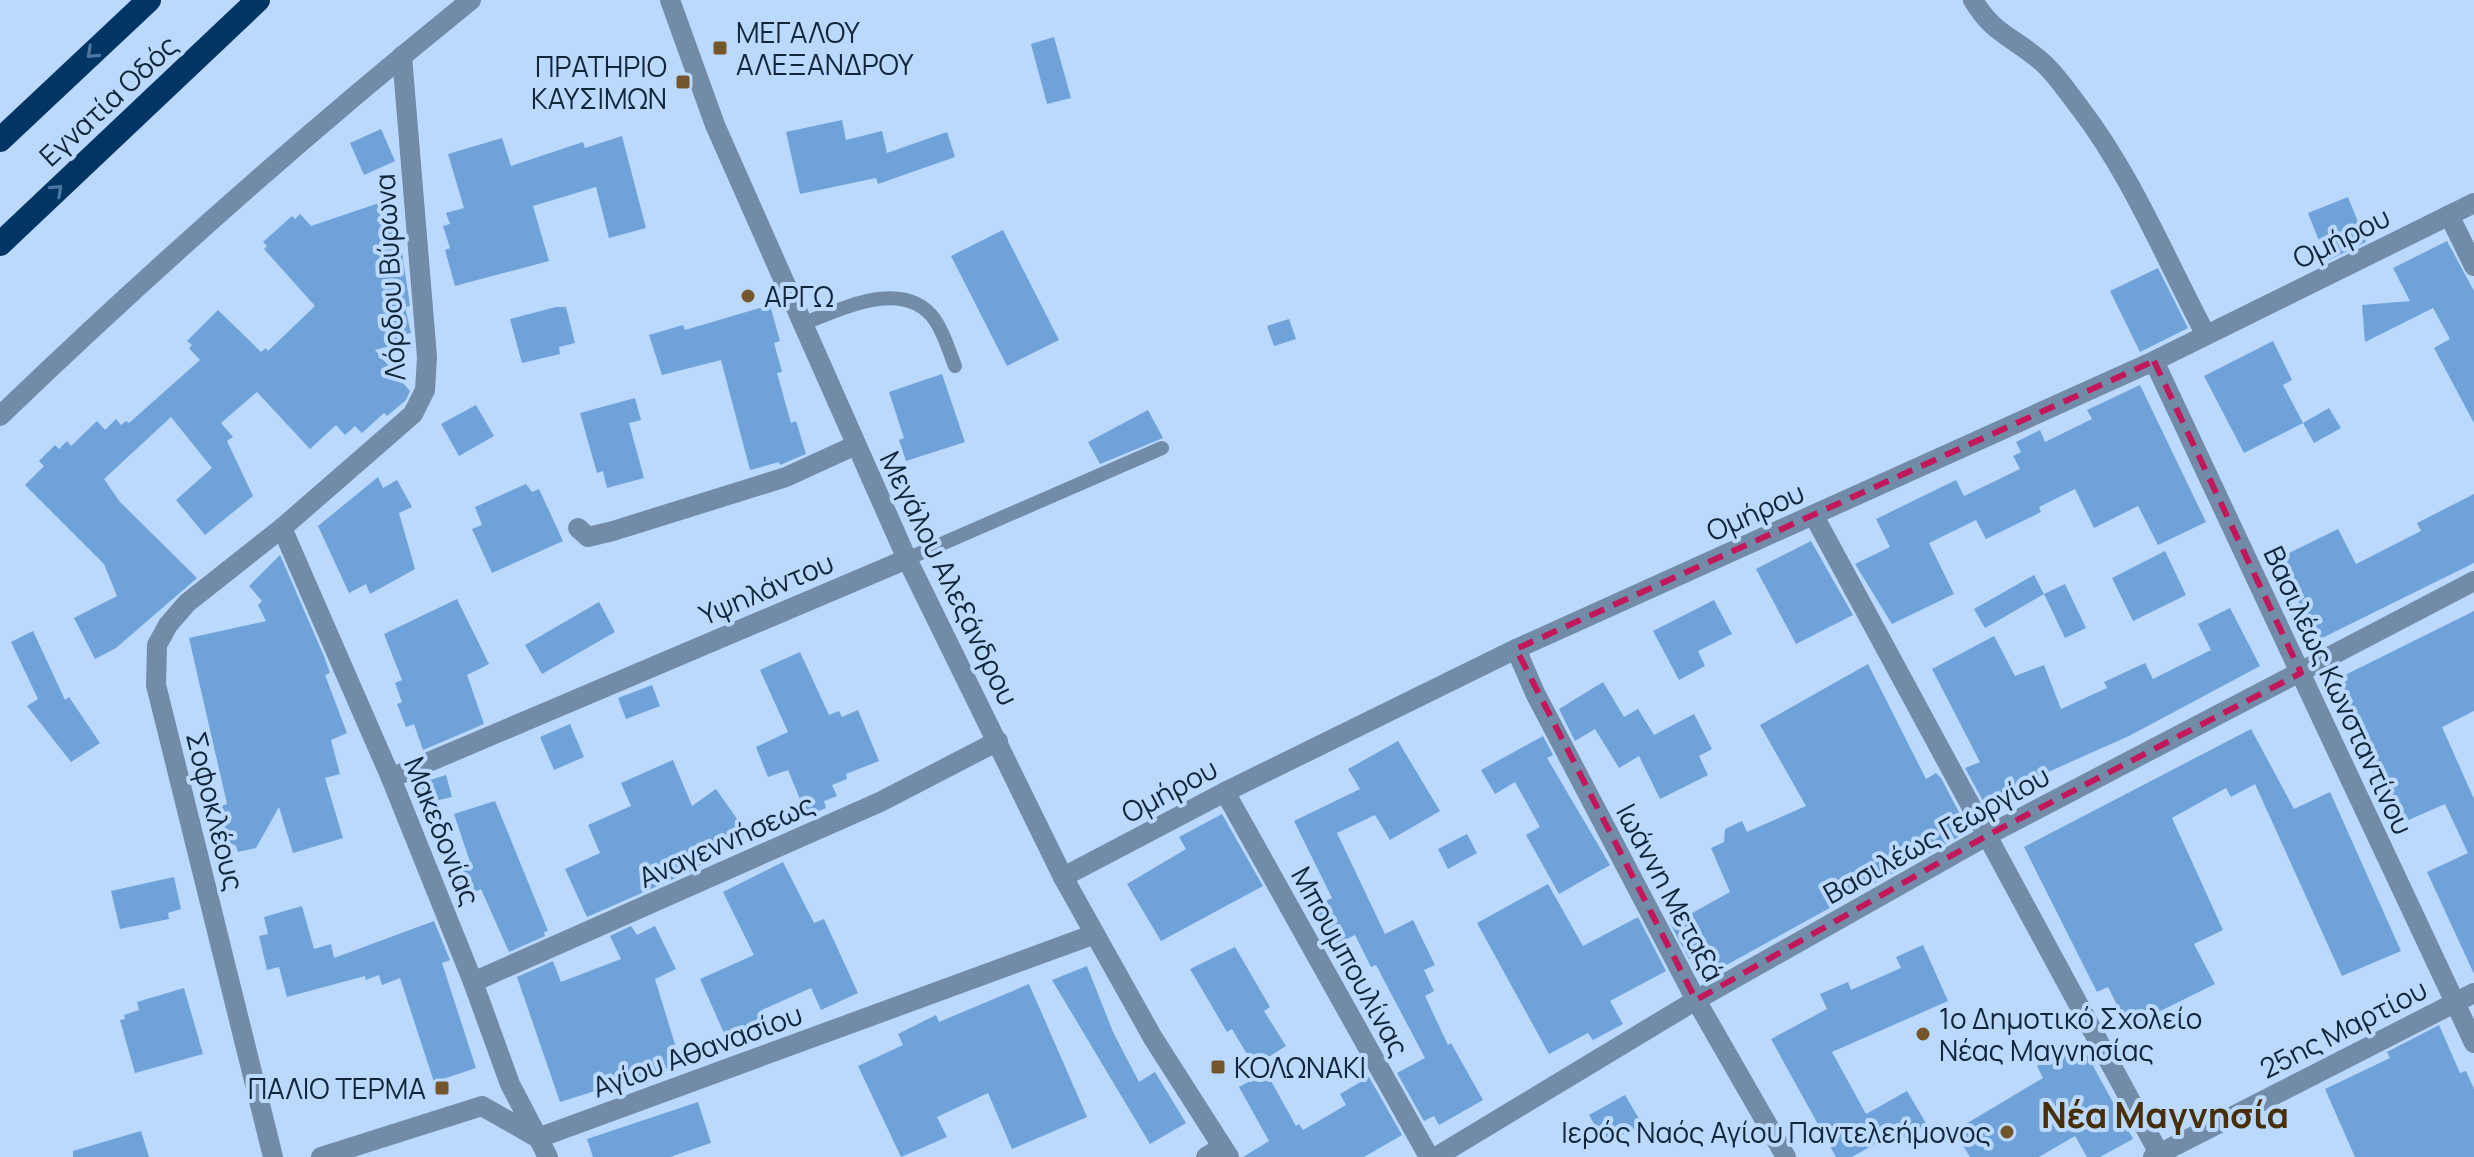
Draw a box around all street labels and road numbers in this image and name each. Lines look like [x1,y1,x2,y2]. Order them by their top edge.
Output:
street label: Εγνατία Οδός [31,26,185,174]
street label: Λόρδου Βύρωνα [365,173,413,381]
street label: Ομήρου [2286,197,2396,277]
street label: Μεγάλου Αλεξάνδρου [872,445,1028,711]
street label: Ομήρου [1700,473,1810,549]
street label: Βασιλέως Κωνσταντίνου [2255,540,2423,840]
street label: Υψηλάντου [693,543,839,633]
street label: Σοφοκλέους [178,728,254,894]
street label: Ομήρου [1114,749,1224,831]
street label: Μακεδονίας [396,751,490,911]
street label: Βασιλέως Γεωργίου [1816,756,2056,912]
street label: Αναγεννήσεως [632,784,820,896]
street label: Ιωάννη Μεταξά [1608,797,1734,987]
street label: Μπουμπουλίνας [1283,859,1419,1063]
street label: 25ης Μαρτίου [2253,969,2433,1087]
street label: Αγίου Αθανασίου [587,994,807,1106]

